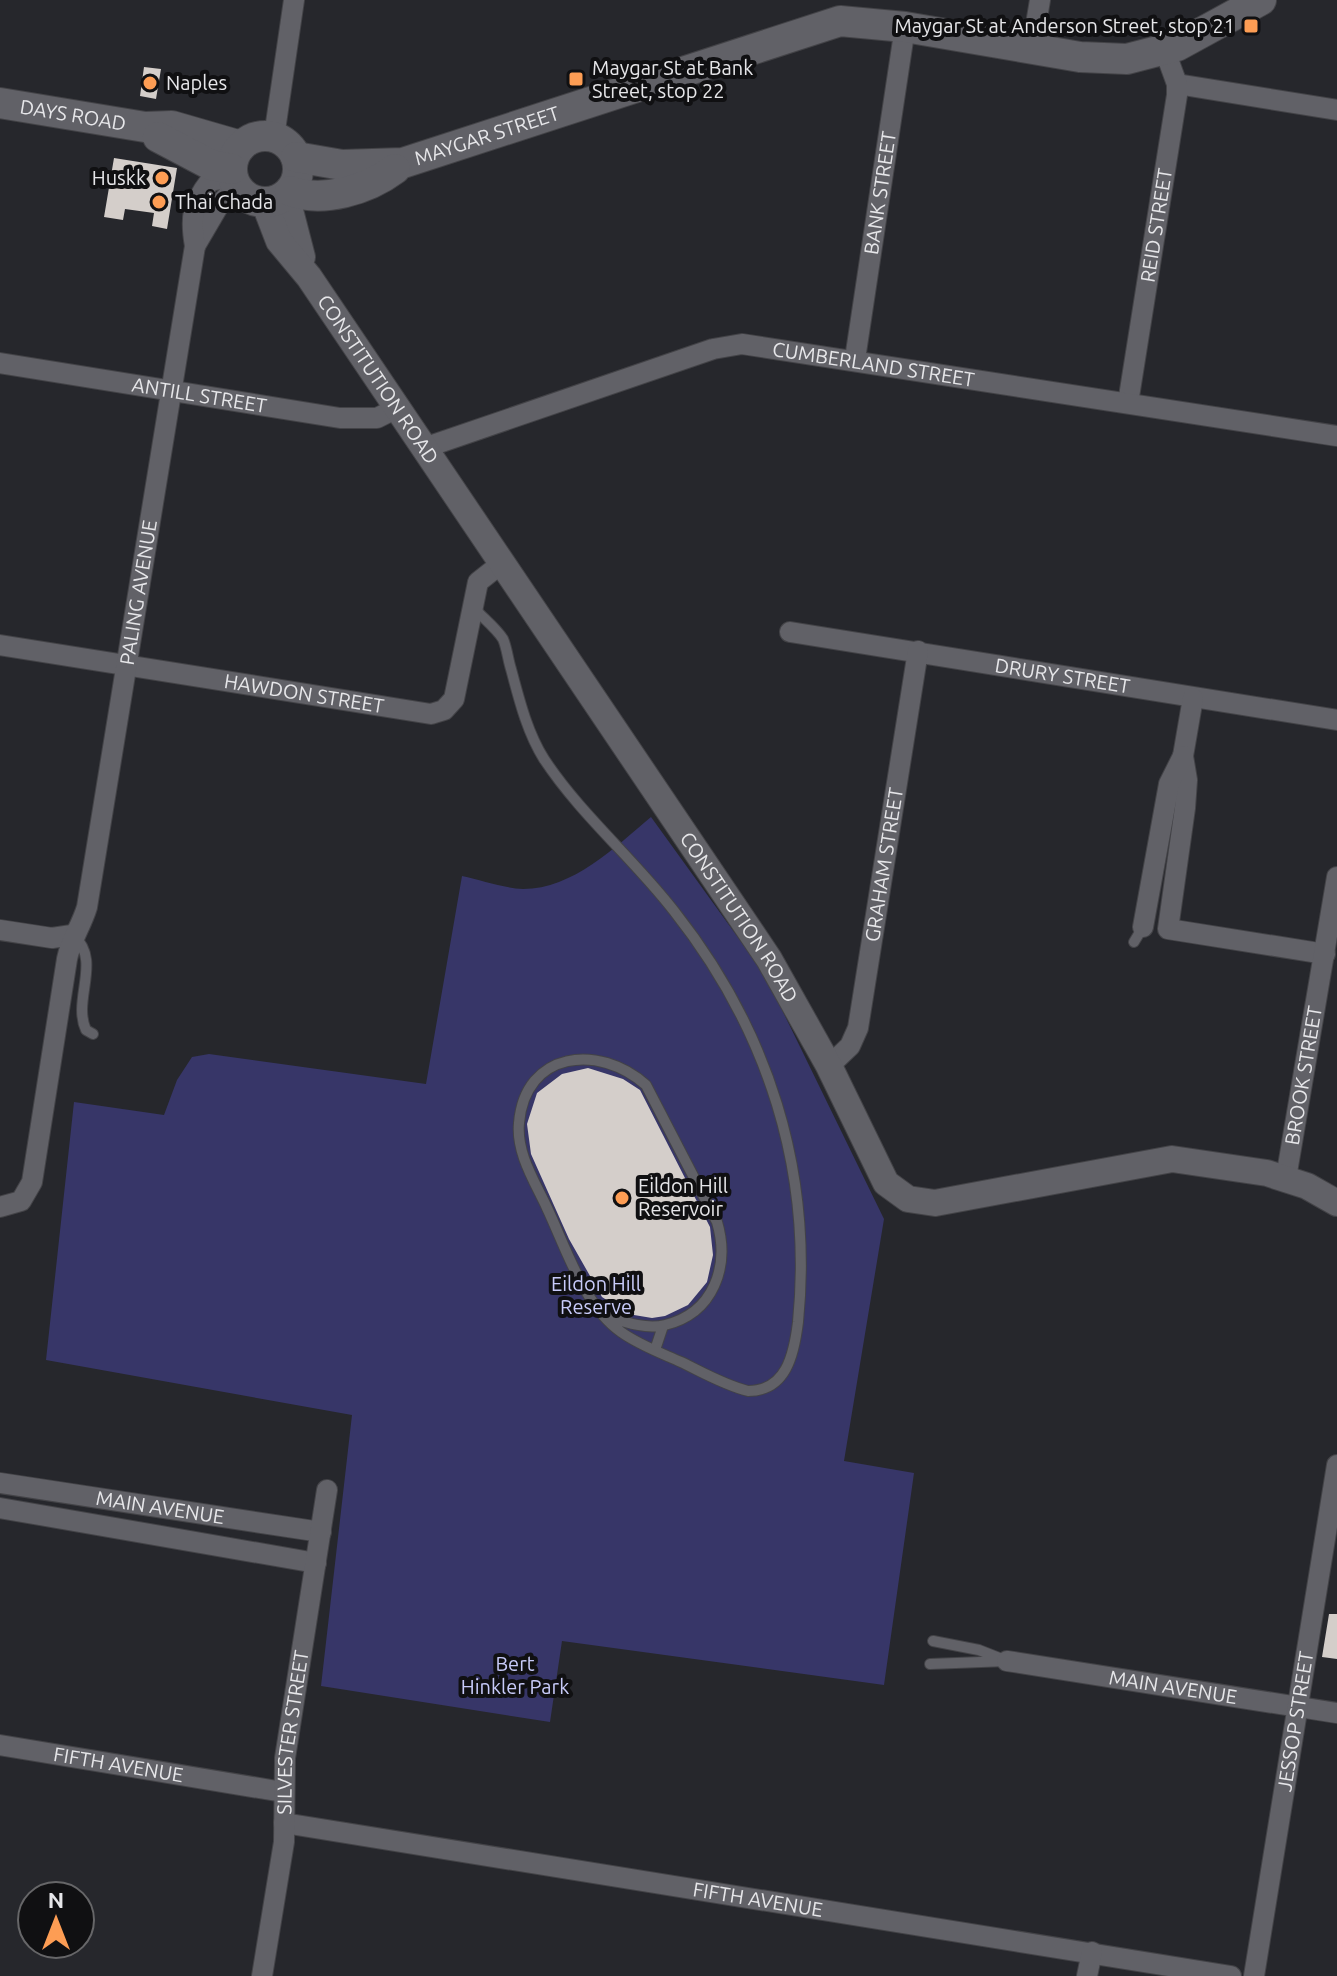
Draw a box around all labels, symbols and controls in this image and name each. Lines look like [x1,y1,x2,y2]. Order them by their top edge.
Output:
place label: Maygar St at Anderson Street, stop 21 [894,14,1235,37]
marker: Maygar St at Anderson Street, stop 21 [1242,17,1260,35]
place label: Maygar St at Bank Street, stop 22 [592,56,753,102]
marker: Maygar St at Bank Street, stop 22 [567,70,585,88]
place label: Naples [166,71,227,94]
marker: Naples [141,74,159,92]
street label: DAYS ROAD [18,95,128,135]
street label: MAYGAR STREET [411,101,562,170]
street label: BANK STREET [859,130,900,256]
place label: Huskk [92,166,146,189]
street label: REID STREET [1135,166,1176,284]
marker: Huskk [153,169,171,187]
place label: Thai Chada [175,190,273,213]
marker: Thai Chada [150,193,168,211]
street label: CONSTITUTION ROAD [313,290,444,468]
street label: CUMBERLAND STREET [771,337,976,391]
street label: ANTILL STREET [130,373,269,417]
street label: PALING AVENUE [115,518,161,667]
street label: DRURY STREET [993,653,1132,698]
street label: HAWDON STREET [223,669,386,717]
street label: GRAHAM STREET [860,786,907,943]
street label: CONSTITUTION ROAD [676,827,803,1006]
street label: BROOK STREET [1280,1004,1326,1147]
place label: Eildon Hill Reservoir [638,1174,728,1220]
marker: Eildon Hill Reservoir [613,1189,631,1207]
park label: Eildon Hill Reserve [551,1272,641,1318]
street label: MAIN AVENUE [94,1486,226,1528]
street label: SILVESTER STREET [272,1648,313,1815]
street label: JESSOP STREET [1272,1649,1318,1793]
park label: Bert Hinkler Park [461,1652,569,1698]
street label: MAIN AVENUE [1107,1665,1239,1708]
street label: FIFTH AVENUE [52,1742,185,1786]
street label: FIFTH AVENUE [691,1877,825,1921]
north arrow [16,1880,96,1960]
text: N [48,1887,64,1912]

